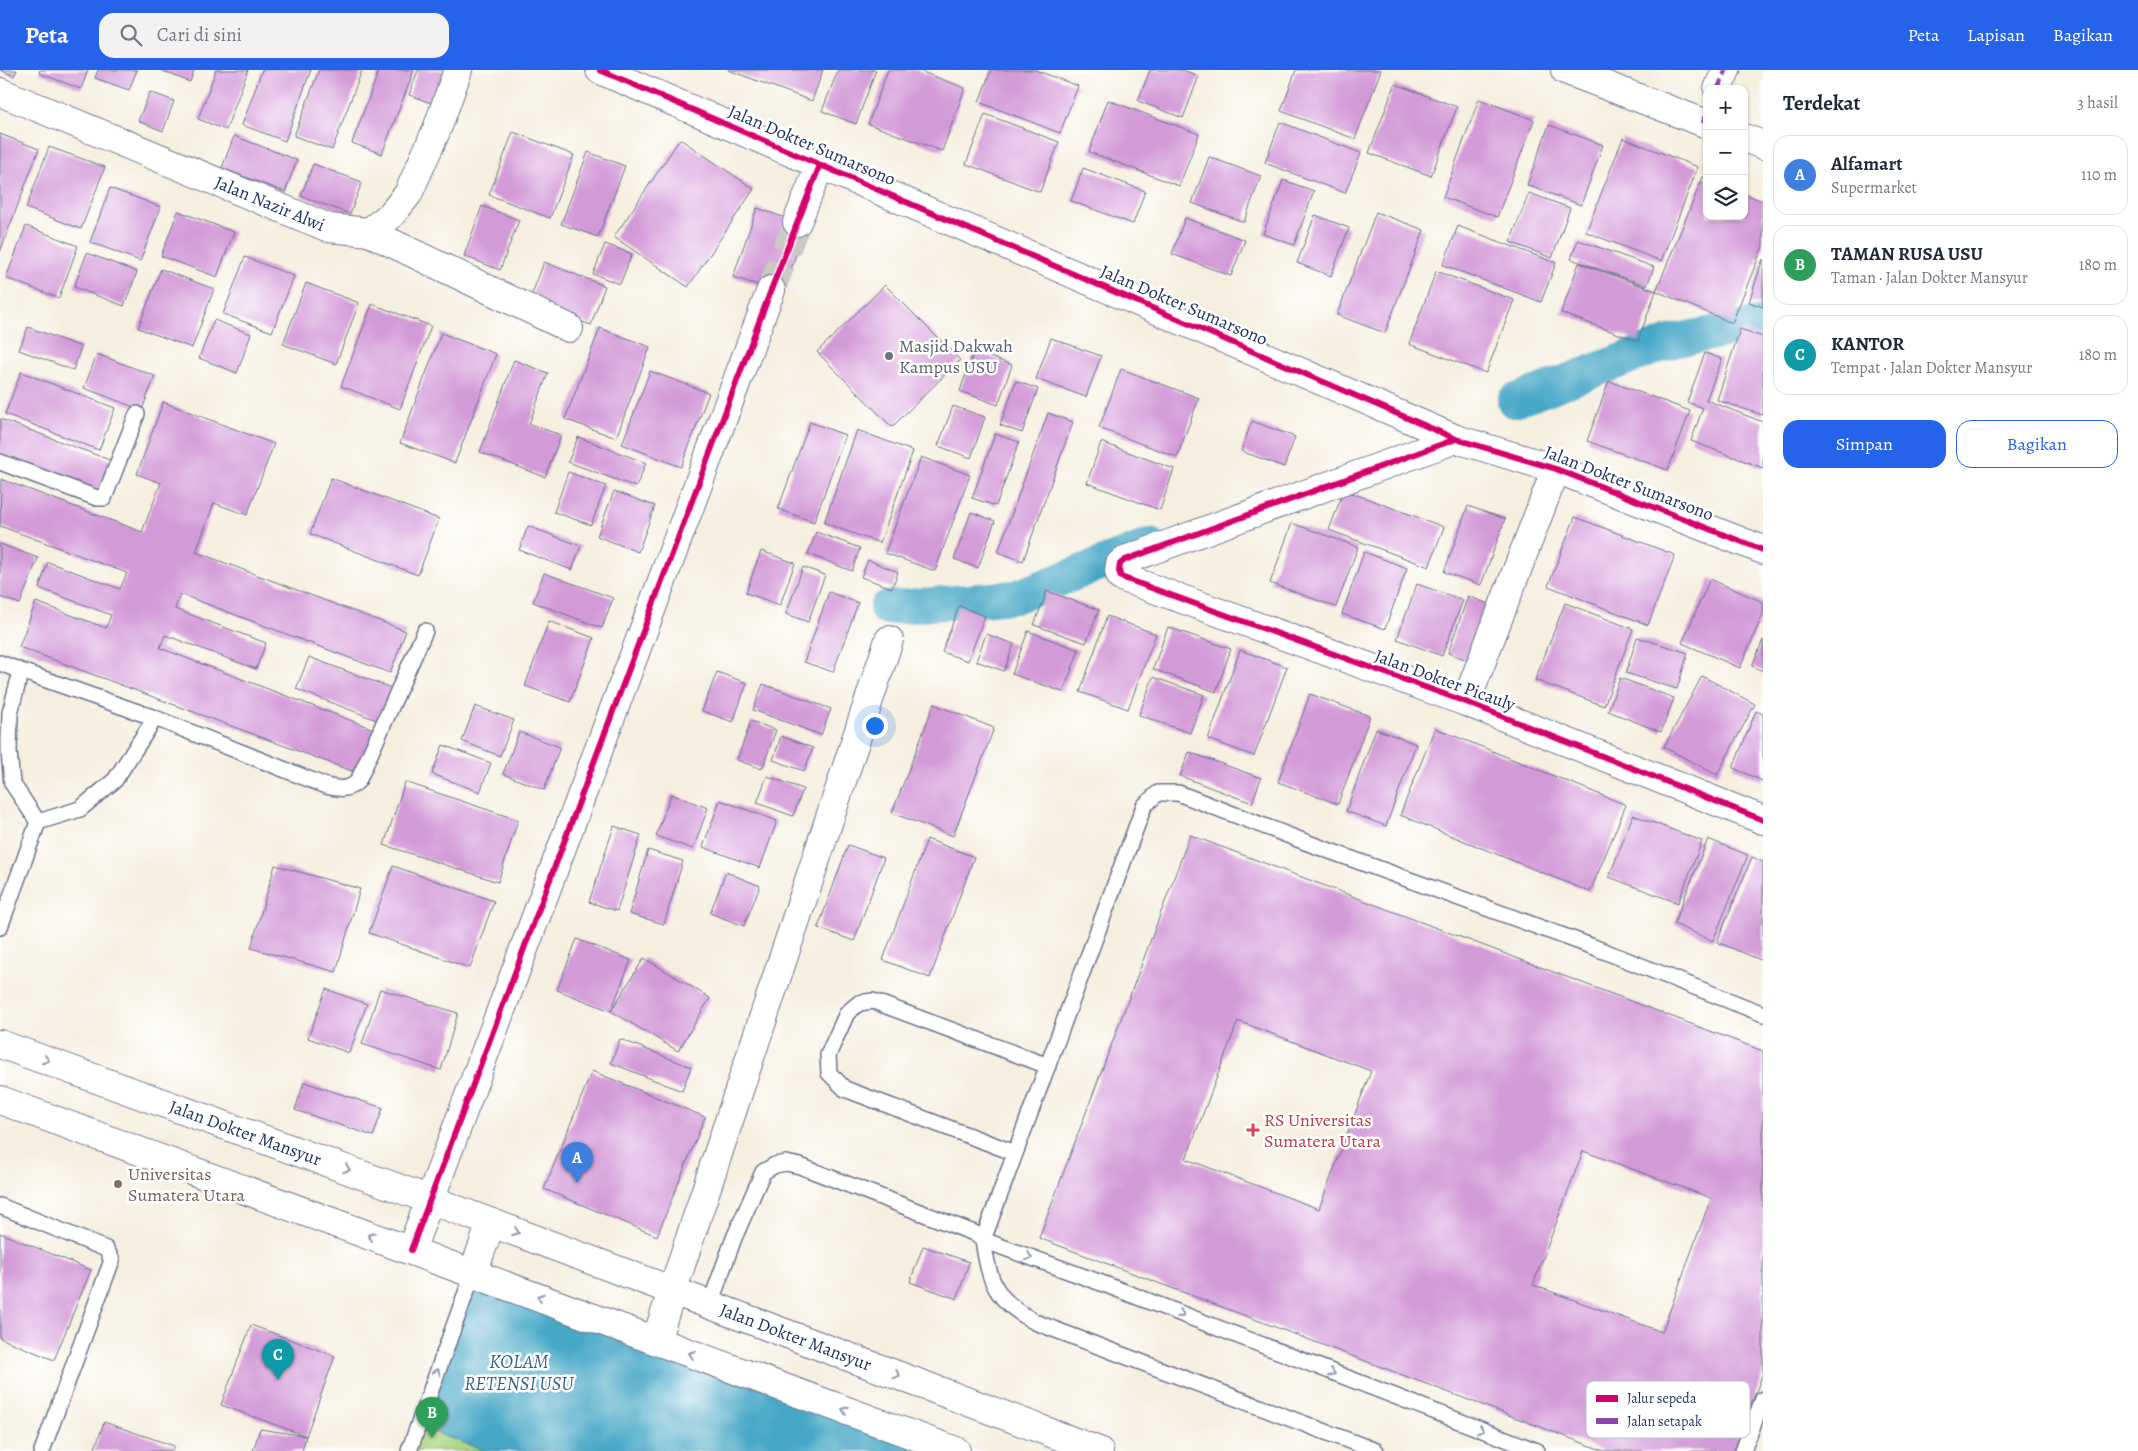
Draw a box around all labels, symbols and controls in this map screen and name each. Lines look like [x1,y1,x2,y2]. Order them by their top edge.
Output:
search box [99,13,449,58]
text: Peta [25,19,69,51]
icon: search [117,21,145,49]
text: Cari di sini [157,22,242,48]
text: Peta [1908,23,1939,47]
text: Lapisan [1967,23,2025,47]
text: Bagikan [2053,23,2113,47]
map controls [1703,85,1748,220]
button: + [1703,85,1748,130]
text: Terdekat [1783,89,1861,117]
text: 3 hasil [2077,92,2118,114]
street label: Jalan Dokter Sumarsono [725,99,899,191]
button: − [1703,130,1748,175]
text: Alfamart [1831,151,1903,177]
text: A [1795,164,1805,186]
text: 110 m [2081,164,2117,186]
street label: Jalan Nazir Alwi [211,170,329,237]
button: layers [1703,175,1748,220]
text: Supermarket [1831,177,1917,199]
text: TAMAN RUSA USU [1831,241,1983,267]
text: B [1795,254,1805,276]
text: 180 m [2079,254,2117,276]
street label: Jalan Dokter Sumarsono [1097,259,1271,351]
text: Taman · Jalan Dokter Mansyur [1831,267,2028,289]
text: KANTOR [1831,331,1904,357]
place label: Masjid Dakwah Kampus USU [899,334,1013,379]
text: C [1795,344,1805,366]
text: 180 m [2079,344,2117,366]
marker: Masjid Dakwah Kampus USU [883,350,895,362]
text: Tempat · Jalan Dokter Mansyur [1831,357,2032,379]
button: Simpan [1783,420,1946,468]
button: Bagikan [1956,420,2118,468]
street label: Jalan Dokter Sumarsono [1541,440,1717,526]
street label: Jalan Dokter Picauly [1371,643,1519,717]
your location [862,713,888,739]
one-way arrow [41,1054,50,1064]
street label: Jalan Dokter Mansyur [166,1094,325,1171]
place label: RS Universitas Sumatera Utara [1264,1108,1382,1153]
marker: RS Universitas Sumatera Utara [1246,1123,1260,1137]
pin: A [561,1142,593,1183]
place label: Universitas Sumatera Utara [128,1162,246,1207]
one-way arrow [342,1163,351,1173]
marker: Universitas Sumatera Utara [112,1178,124,1190]
one-way arrow [511,1226,519,1236]
one-way arrow [367,1232,375,1242]
one-way arrow [1024,1251,1033,1261]
one-way arrow [536,1293,544,1303]
street label: Jalan Dokter Mansyur [716,1298,875,1377]
one-way arrow [1176,1308,1185,1319]
pin: C [262,1339,294,1380]
water label: KOLAM RETENSI USU [464,1349,574,1397]
one-way arrow [688,1350,697,1360]
one-way arrow [1327,1367,1336,1377]
one-way arrow [431,1368,441,1377]
one-way arrow [892,1369,901,1379]
legend [1586,1381,1750,1438]
text: Jalur sepeda [1627,1389,1697,1408]
pin: B [416,1397,448,1438]
one-way arrow [841,1406,849,1416]
text: Jalan setapak [1627,1412,1702,1431]
one-way arrow [1476,1423,1485,1434]

